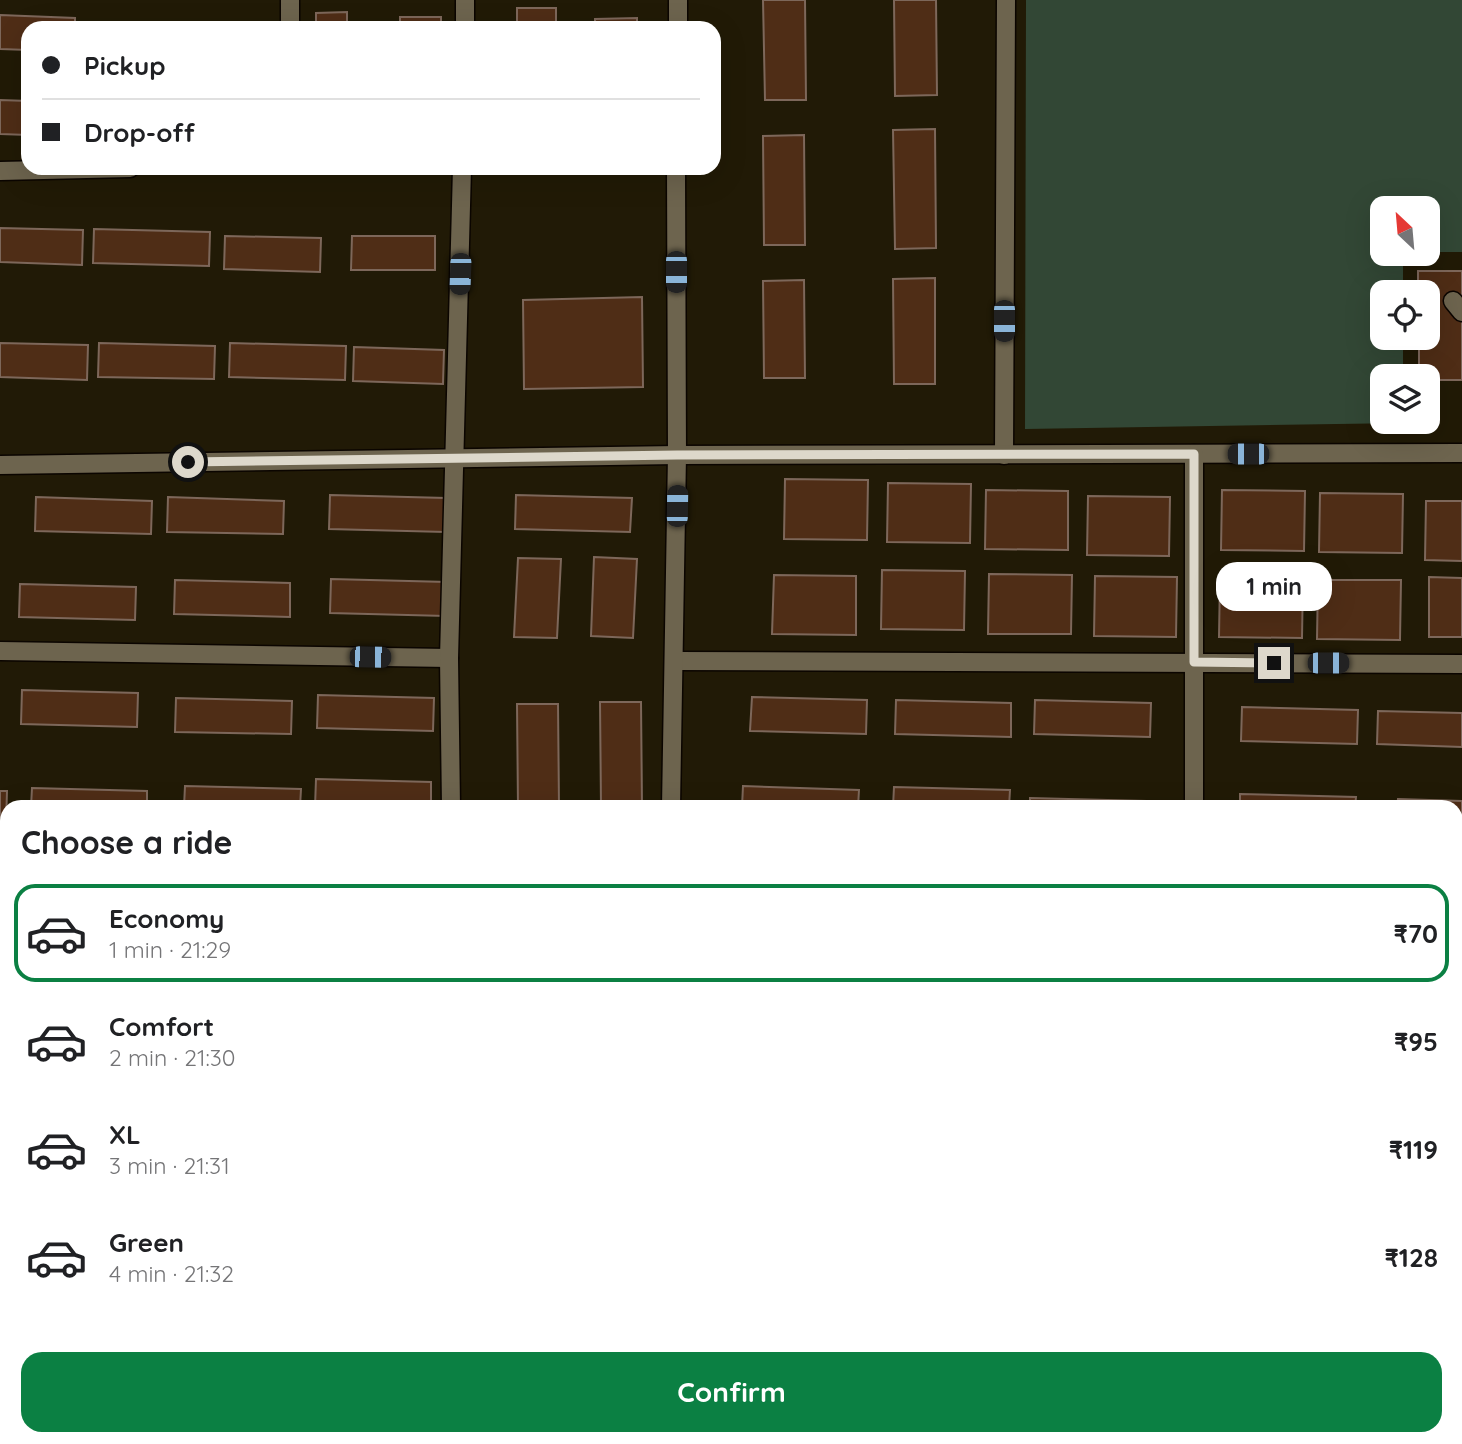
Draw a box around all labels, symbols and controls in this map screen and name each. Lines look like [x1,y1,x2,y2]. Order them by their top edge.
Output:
text: Pickup [84,49,166,82]
text: Drop-off [84,116,195,149]
north arrow [1370,196,1440,266]
map controls [1370,196,1440,434]
car [666,251,687,293]
car [449,253,472,295]
button: locate [1370,280,1440,350]
car [994,300,1015,342]
button: layers [1370,364,1440,434]
car [1228,444,1270,465]
route start [172,446,204,478]
car [667,485,688,527]
callout: 1 min [1216,562,1332,610]
text: 1 min [1246,572,1302,601]
car [349,646,392,668]
route end [1258,647,1290,679]
car [1308,653,1350,674]
text: Choose a ride [21,822,233,862]
icon: car [25,902,88,965]
text: Economy [109,902,224,935]
text: ₹70 [1393,917,1438,950]
text: 1 min · 21:29 [109,935,231,964]
icon: car [25,1010,88,1073]
text: Comfort [109,1010,214,1043]
text: ₹95 [1394,1025,1438,1058]
text: 2 min · 21:30 [109,1043,236,1072]
icon: car [25,1118,88,1181]
text: XL [109,1118,141,1151]
text: ₹119 [1389,1133,1438,1166]
text: 3 min · 21:31 [109,1151,230,1180]
icon: car [25,1226,88,1289]
text: Green [109,1226,184,1259]
text: ₹128 [1384,1241,1438,1274]
text: 4 min · 21:32 [109,1259,234,1288]
button: Confirm [21,1352,1442,1432]

